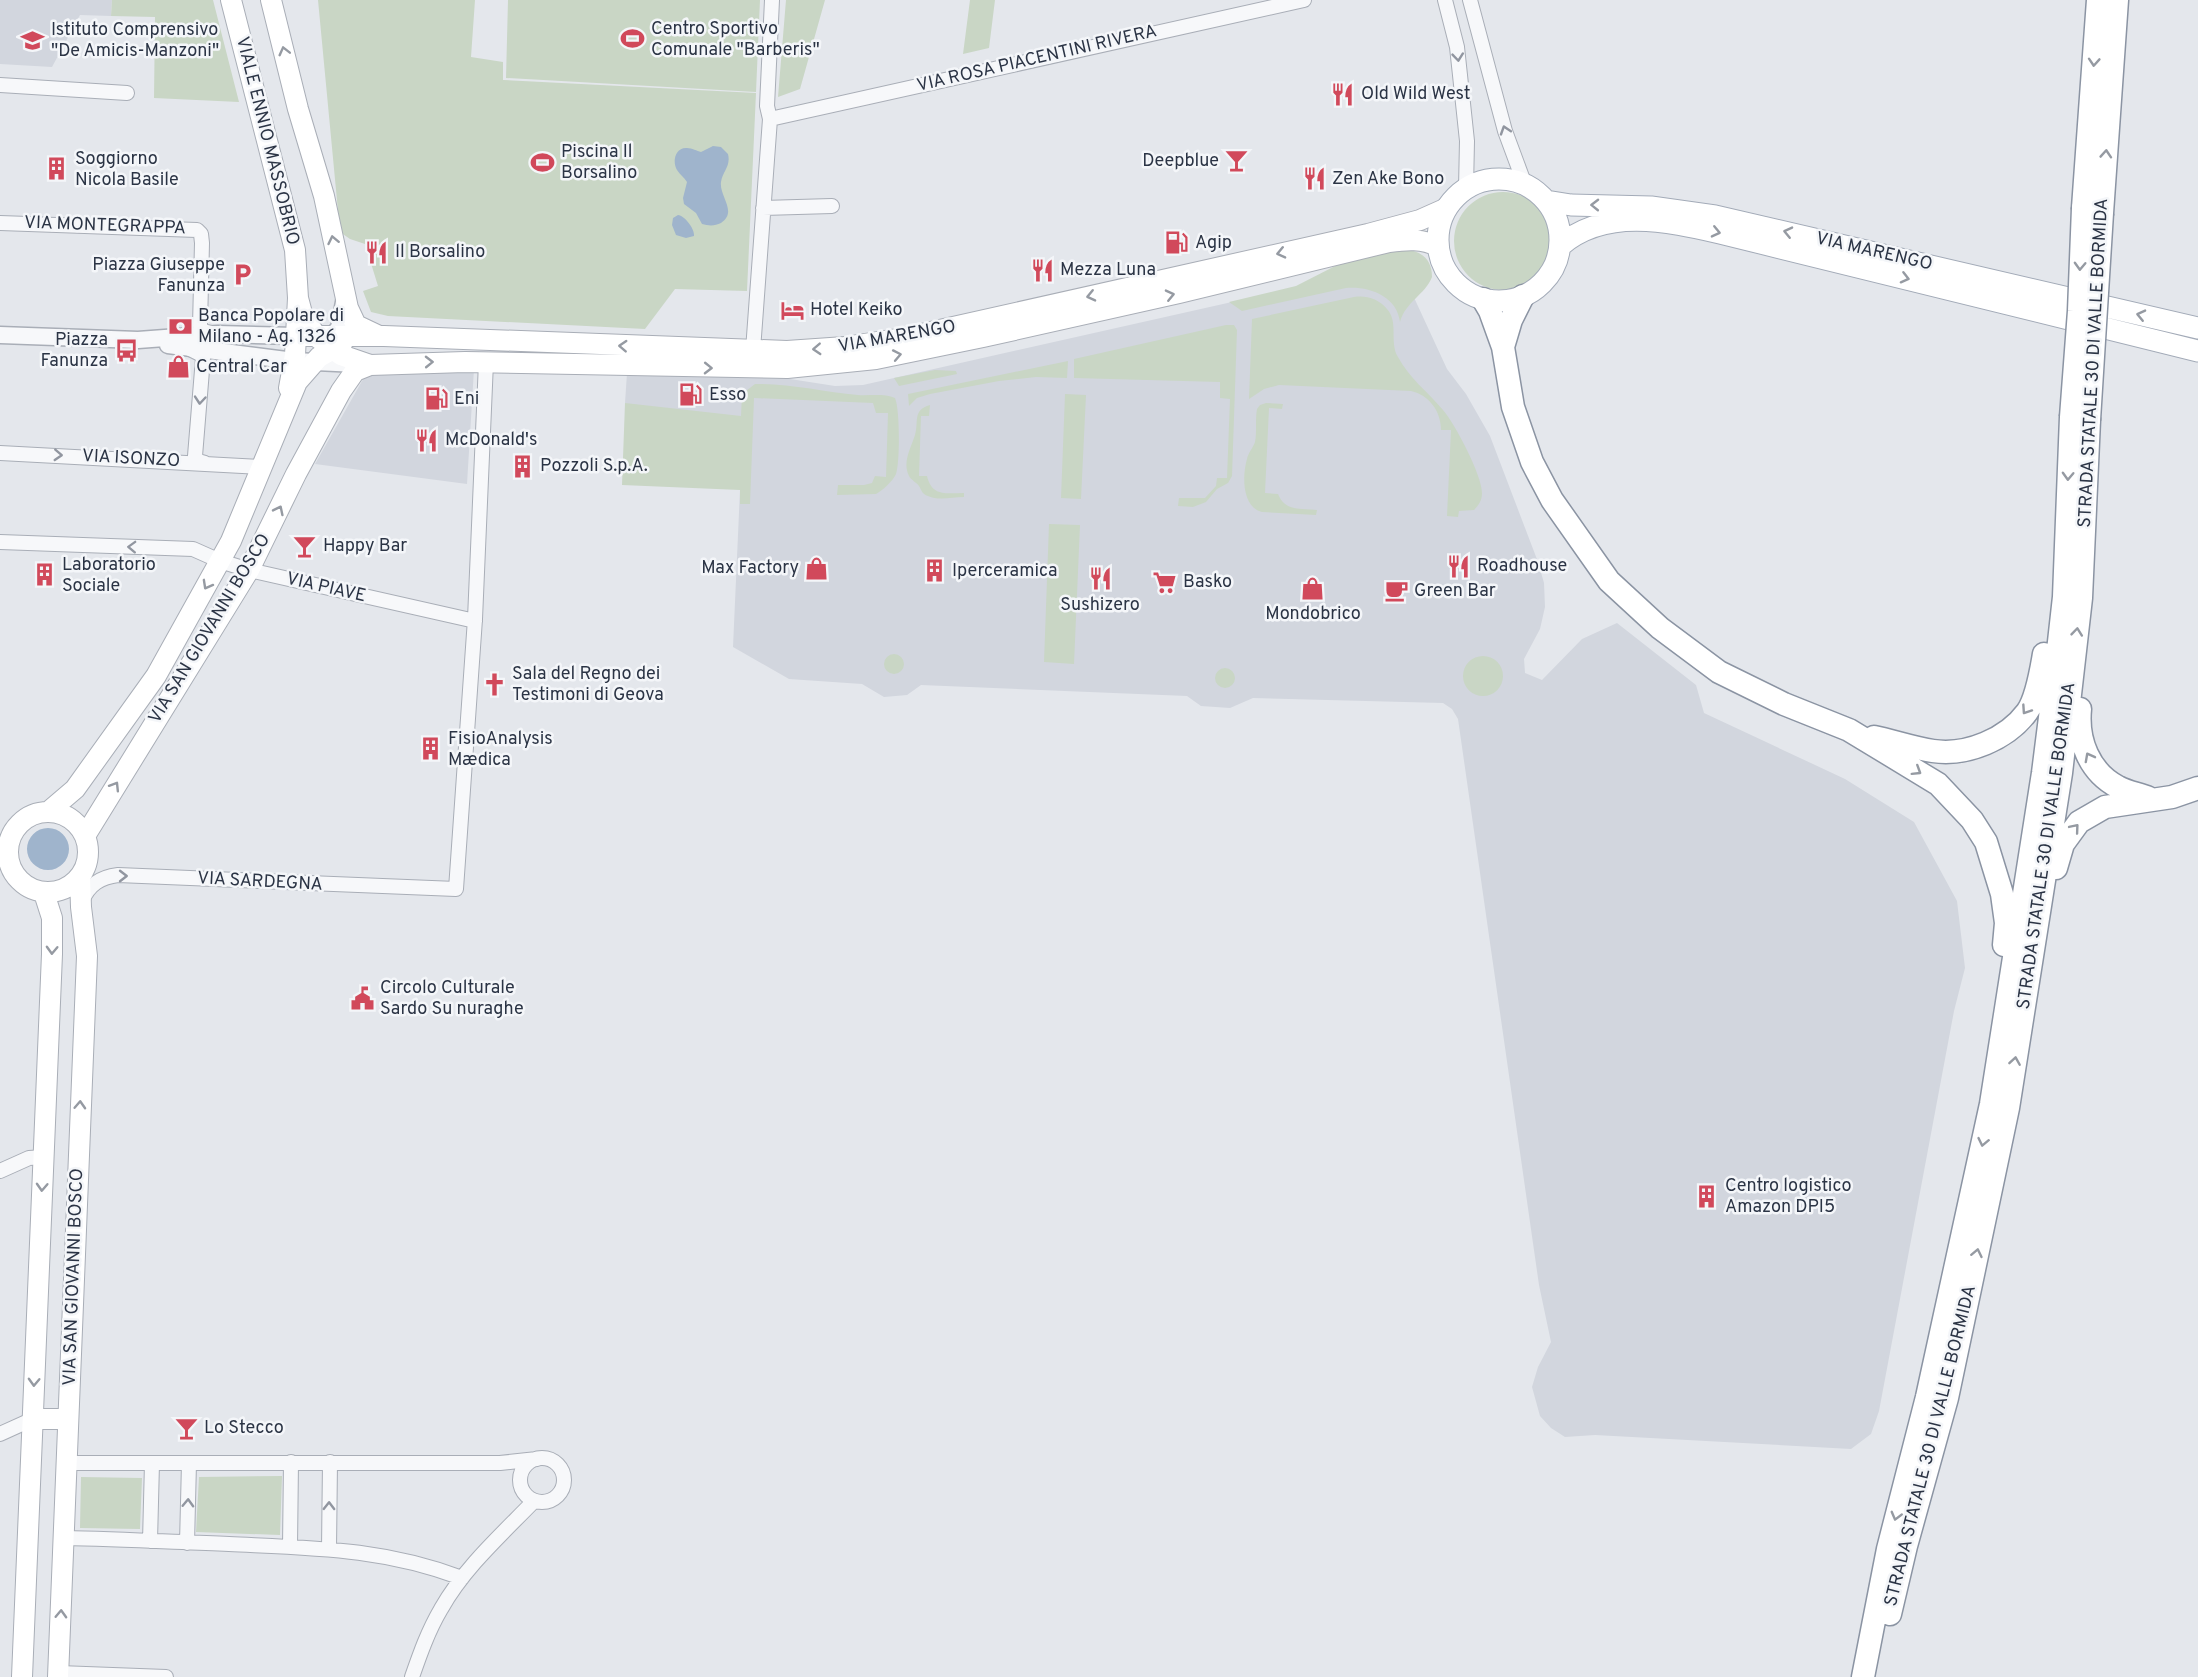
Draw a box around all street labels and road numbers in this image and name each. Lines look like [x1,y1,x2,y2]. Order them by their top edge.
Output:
street label: VIA ROSA PIACENTINI RIVERA [915,20,1159,98]
street label: VIALE ENNIO MASSOBRIO [230,34,304,248]
street label: STRADA STATALE 30 DI VALLE BORMIDA [2074,198,2114,528]
street label: VIA MONTEGRAPPA [24,212,186,240]
street label: VIA MARENGO [1813,227,1935,277]
street label: VIA MARENGO [836,315,958,359]
street label: VIA ISONZO [81,445,181,473]
street label: VIA SAN GIOVANNI BOSCO [144,530,276,728]
street label: VIA PIAVE [284,568,368,608]
street label: STRADA STATALE 30 DI VALLE BORMIDA [2013,681,2081,1011]
street label: VIA SARDEGNA [197,867,323,897]
street label: VIA SAN GIOVANNI BOSCO [59,1168,89,1386]
street label: STRADA STATALE 30 DI VALLE BORMIDA [1880,1283,1982,1609]

